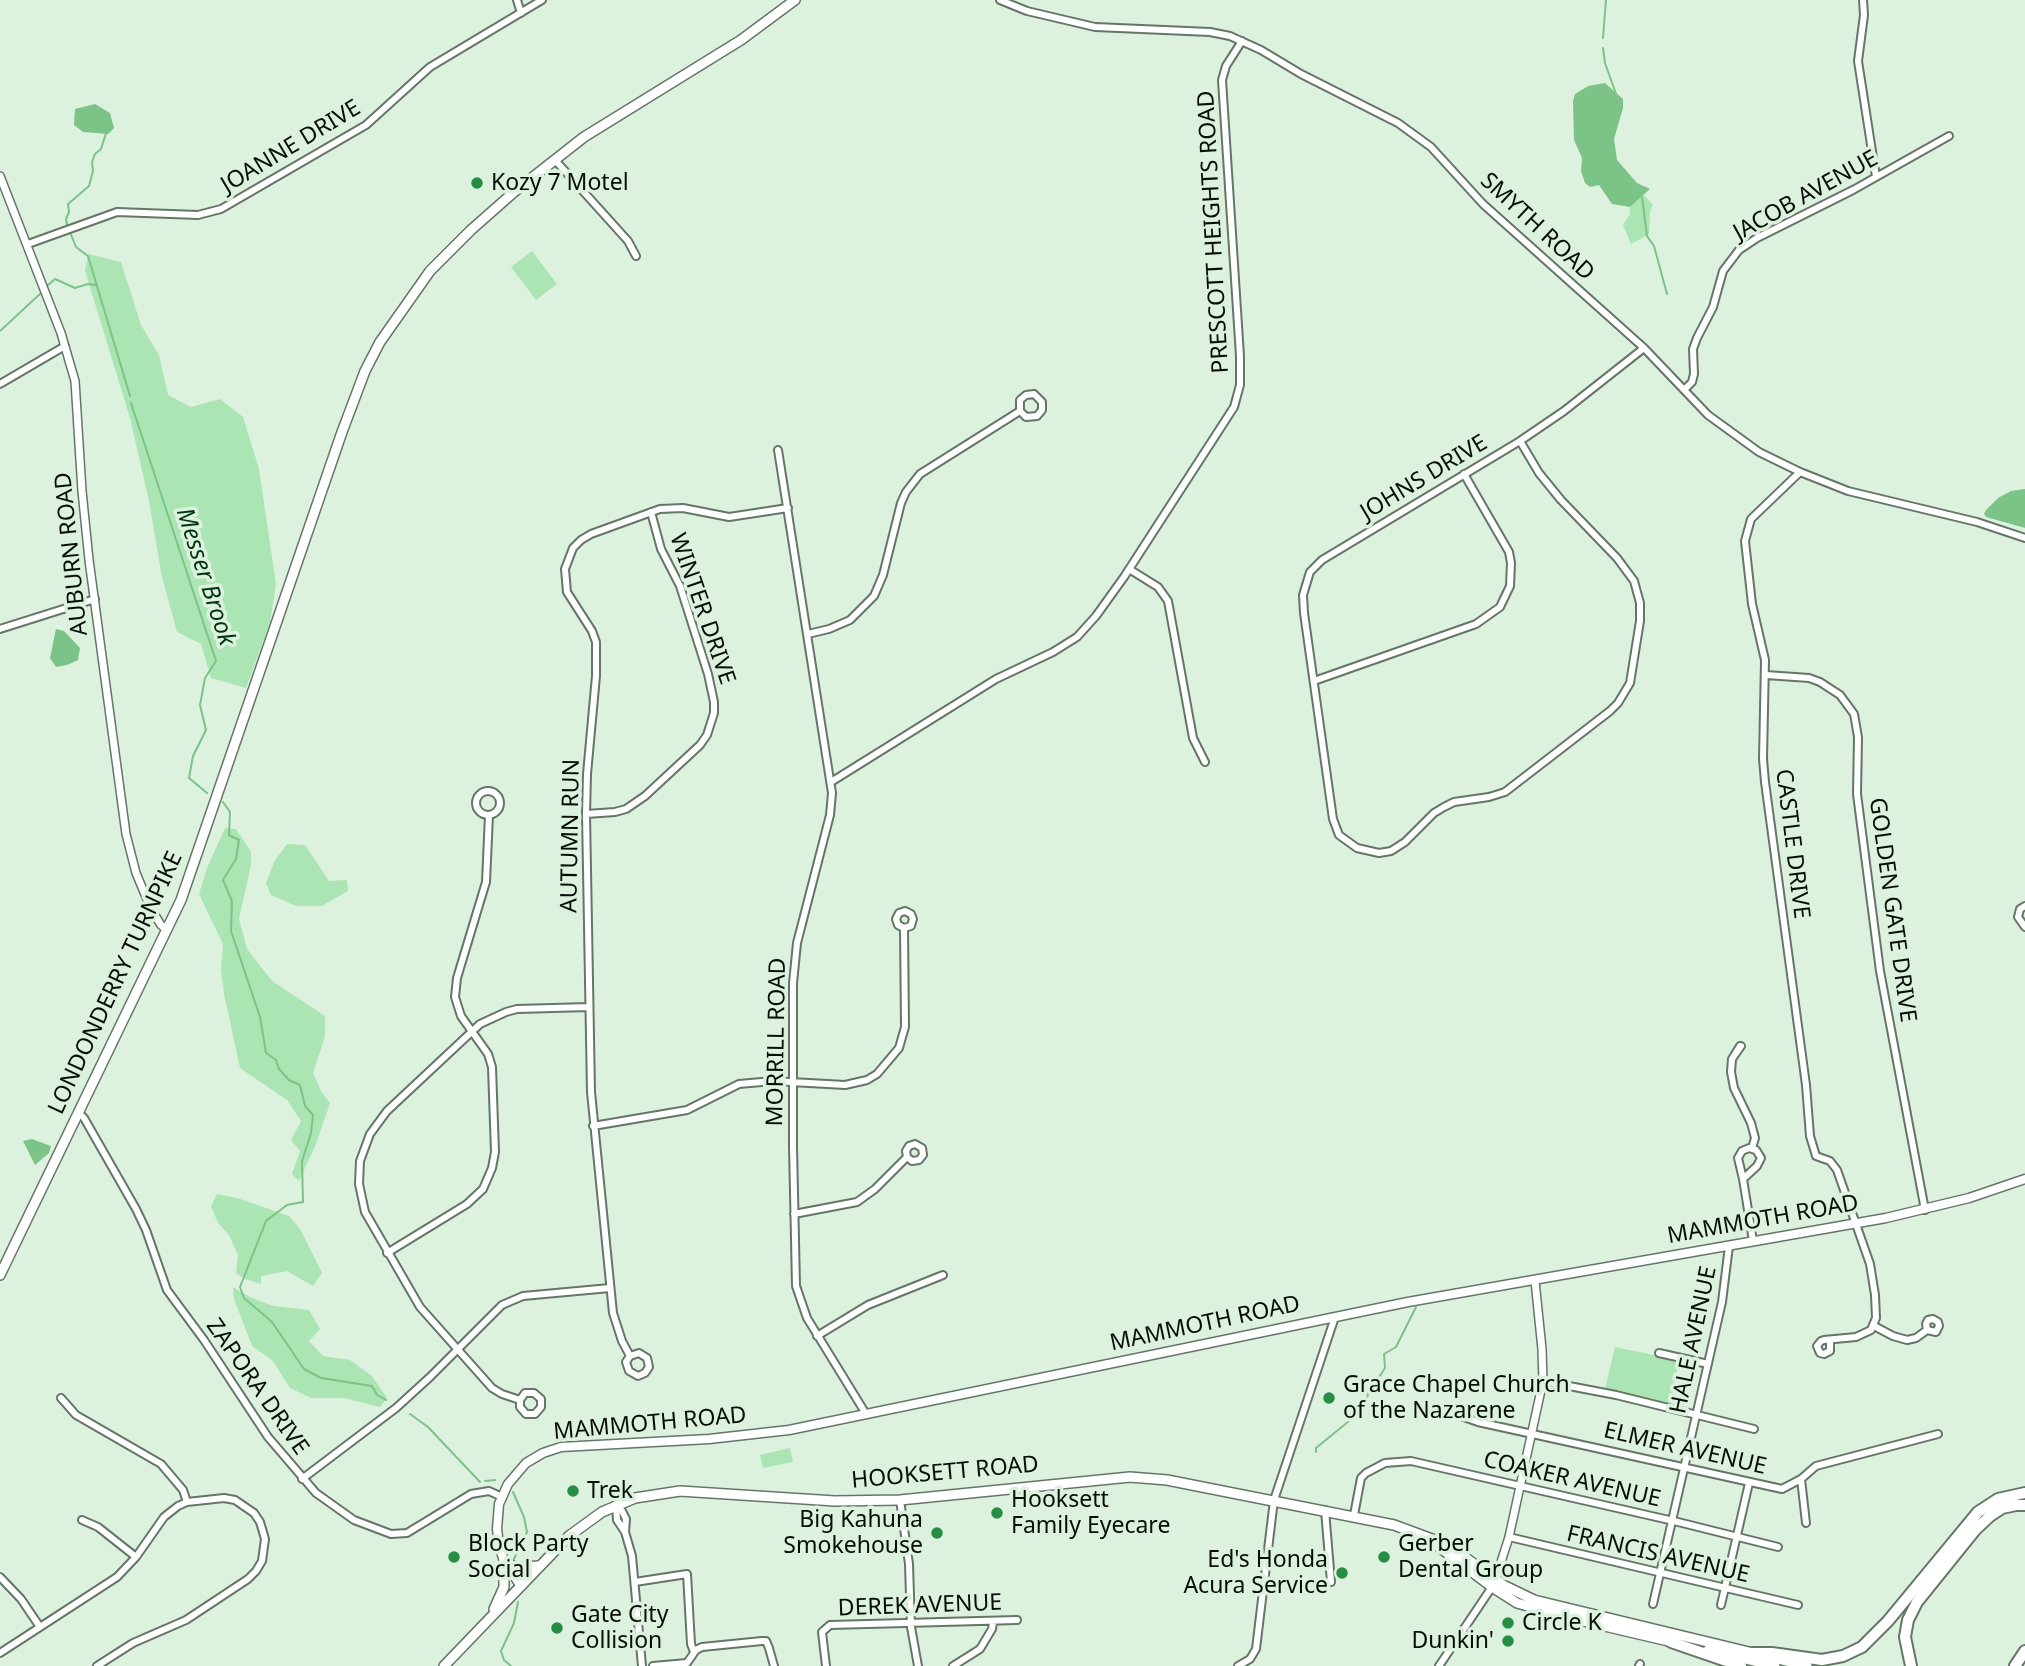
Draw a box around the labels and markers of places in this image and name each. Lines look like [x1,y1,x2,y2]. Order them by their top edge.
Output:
place label: Kozy 7 Motel [491,169,629,197]
marker: Kozy 7 Motel [469,175,485,191]
place label: Grace Chapel Church of the Nazarene [1343,1371,1570,1425]
marker: Grace Chapel Church of the Nazarene [1321,1390,1337,1406]
place label: Trek [587,1477,633,1505]
marker: Trek [565,1483,581,1499]
place label: Hooksett Family Eyecare [1011,1486,1170,1540]
marker: Hooksett Family Eyecare [989,1505,1005,1521]
place label: Big Kahuna Smokehouse [783,1506,923,1560]
marker: Big Kahuna Smokehouse [929,1525,945,1541]
place label: Block Party Social [468,1530,588,1584]
place label: Gerber Dental Group [1398,1530,1543,1584]
place label: Ed's Honda Acura Service [1183,1546,1328,1600]
marker: Block Party Social [446,1549,462,1565]
marker: Gerber Dental Group [1376,1549,1392,1565]
marker: Ed's Honda Acura Service [1334,1565,1350,1581]
place label: Gate City Collision [571,1601,668,1655]
place label: Circle K [1522,1609,1602,1637]
marker: Circle K [1500,1615,1516,1631]
marker: Gate City Collision [549,1620,565,1636]
place label: Dunkin' [1411,1627,1494,1655]
marker: Dunkin' [1500,1633,1516,1649]

